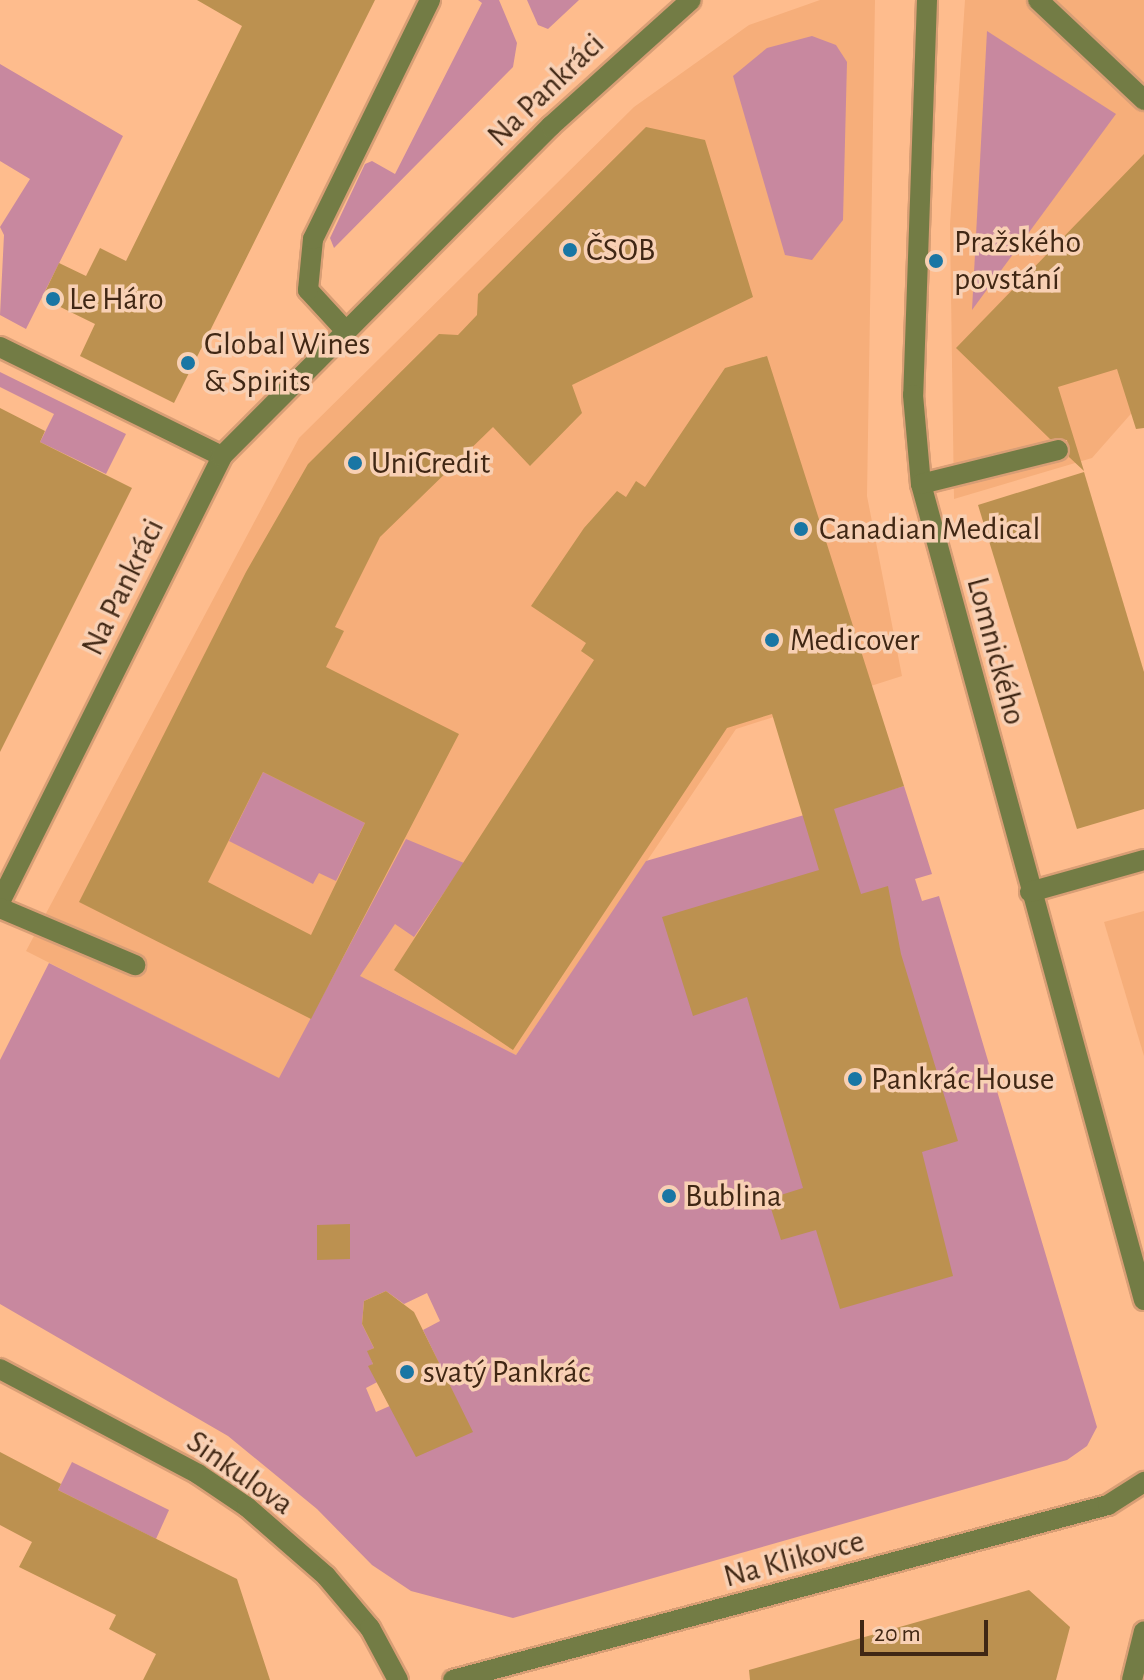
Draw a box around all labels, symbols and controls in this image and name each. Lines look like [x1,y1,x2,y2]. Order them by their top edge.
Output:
street label: Na Pankráci [480,25,612,155]
place label: Pražského povstání [954,224,1081,299]
place label: ČSOB [586,231,655,269]
marker: ČSOB [561,241,579,259]
marker: Pražského povstání [925,250,947,272]
place label: Le Háro [69,280,164,318]
marker: Le Háro [44,290,62,308]
place label: Global Wines & Spirits [204,326,370,401]
marker: Global Wines & Spirits [179,354,197,372]
place label: UniCredit [371,444,490,482]
marker: UniCredit [346,454,364,472]
place label: Canadian Medical [819,510,1040,548]
street label: Na Pankráci [73,512,173,662]
marker: Canadian Medical [790,518,812,540]
street label: Lomnického [958,573,1034,729]
place label: Medicover [790,621,919,659]
marker: Medicover [761,629,783,651]
place label: Pankrác House [871,1060,1055,1098]
marker: Pankrác House [846,1070,864,1088]
place label: Bublina [685,1177,782,1215]
marker: Bublina [660,1187,678,1205]
place label: svatý Pankrác [423,1353,590,1391]
marker: svatý Pankrác [398,1363,416,1381]
street label: Sinkulova [179,1422,301,1524]
street label: Na Klikovce [720,1522,868,1596]
scale bar [864,1604,992,1654]
text: 20 m [874,1622,921,1646]

